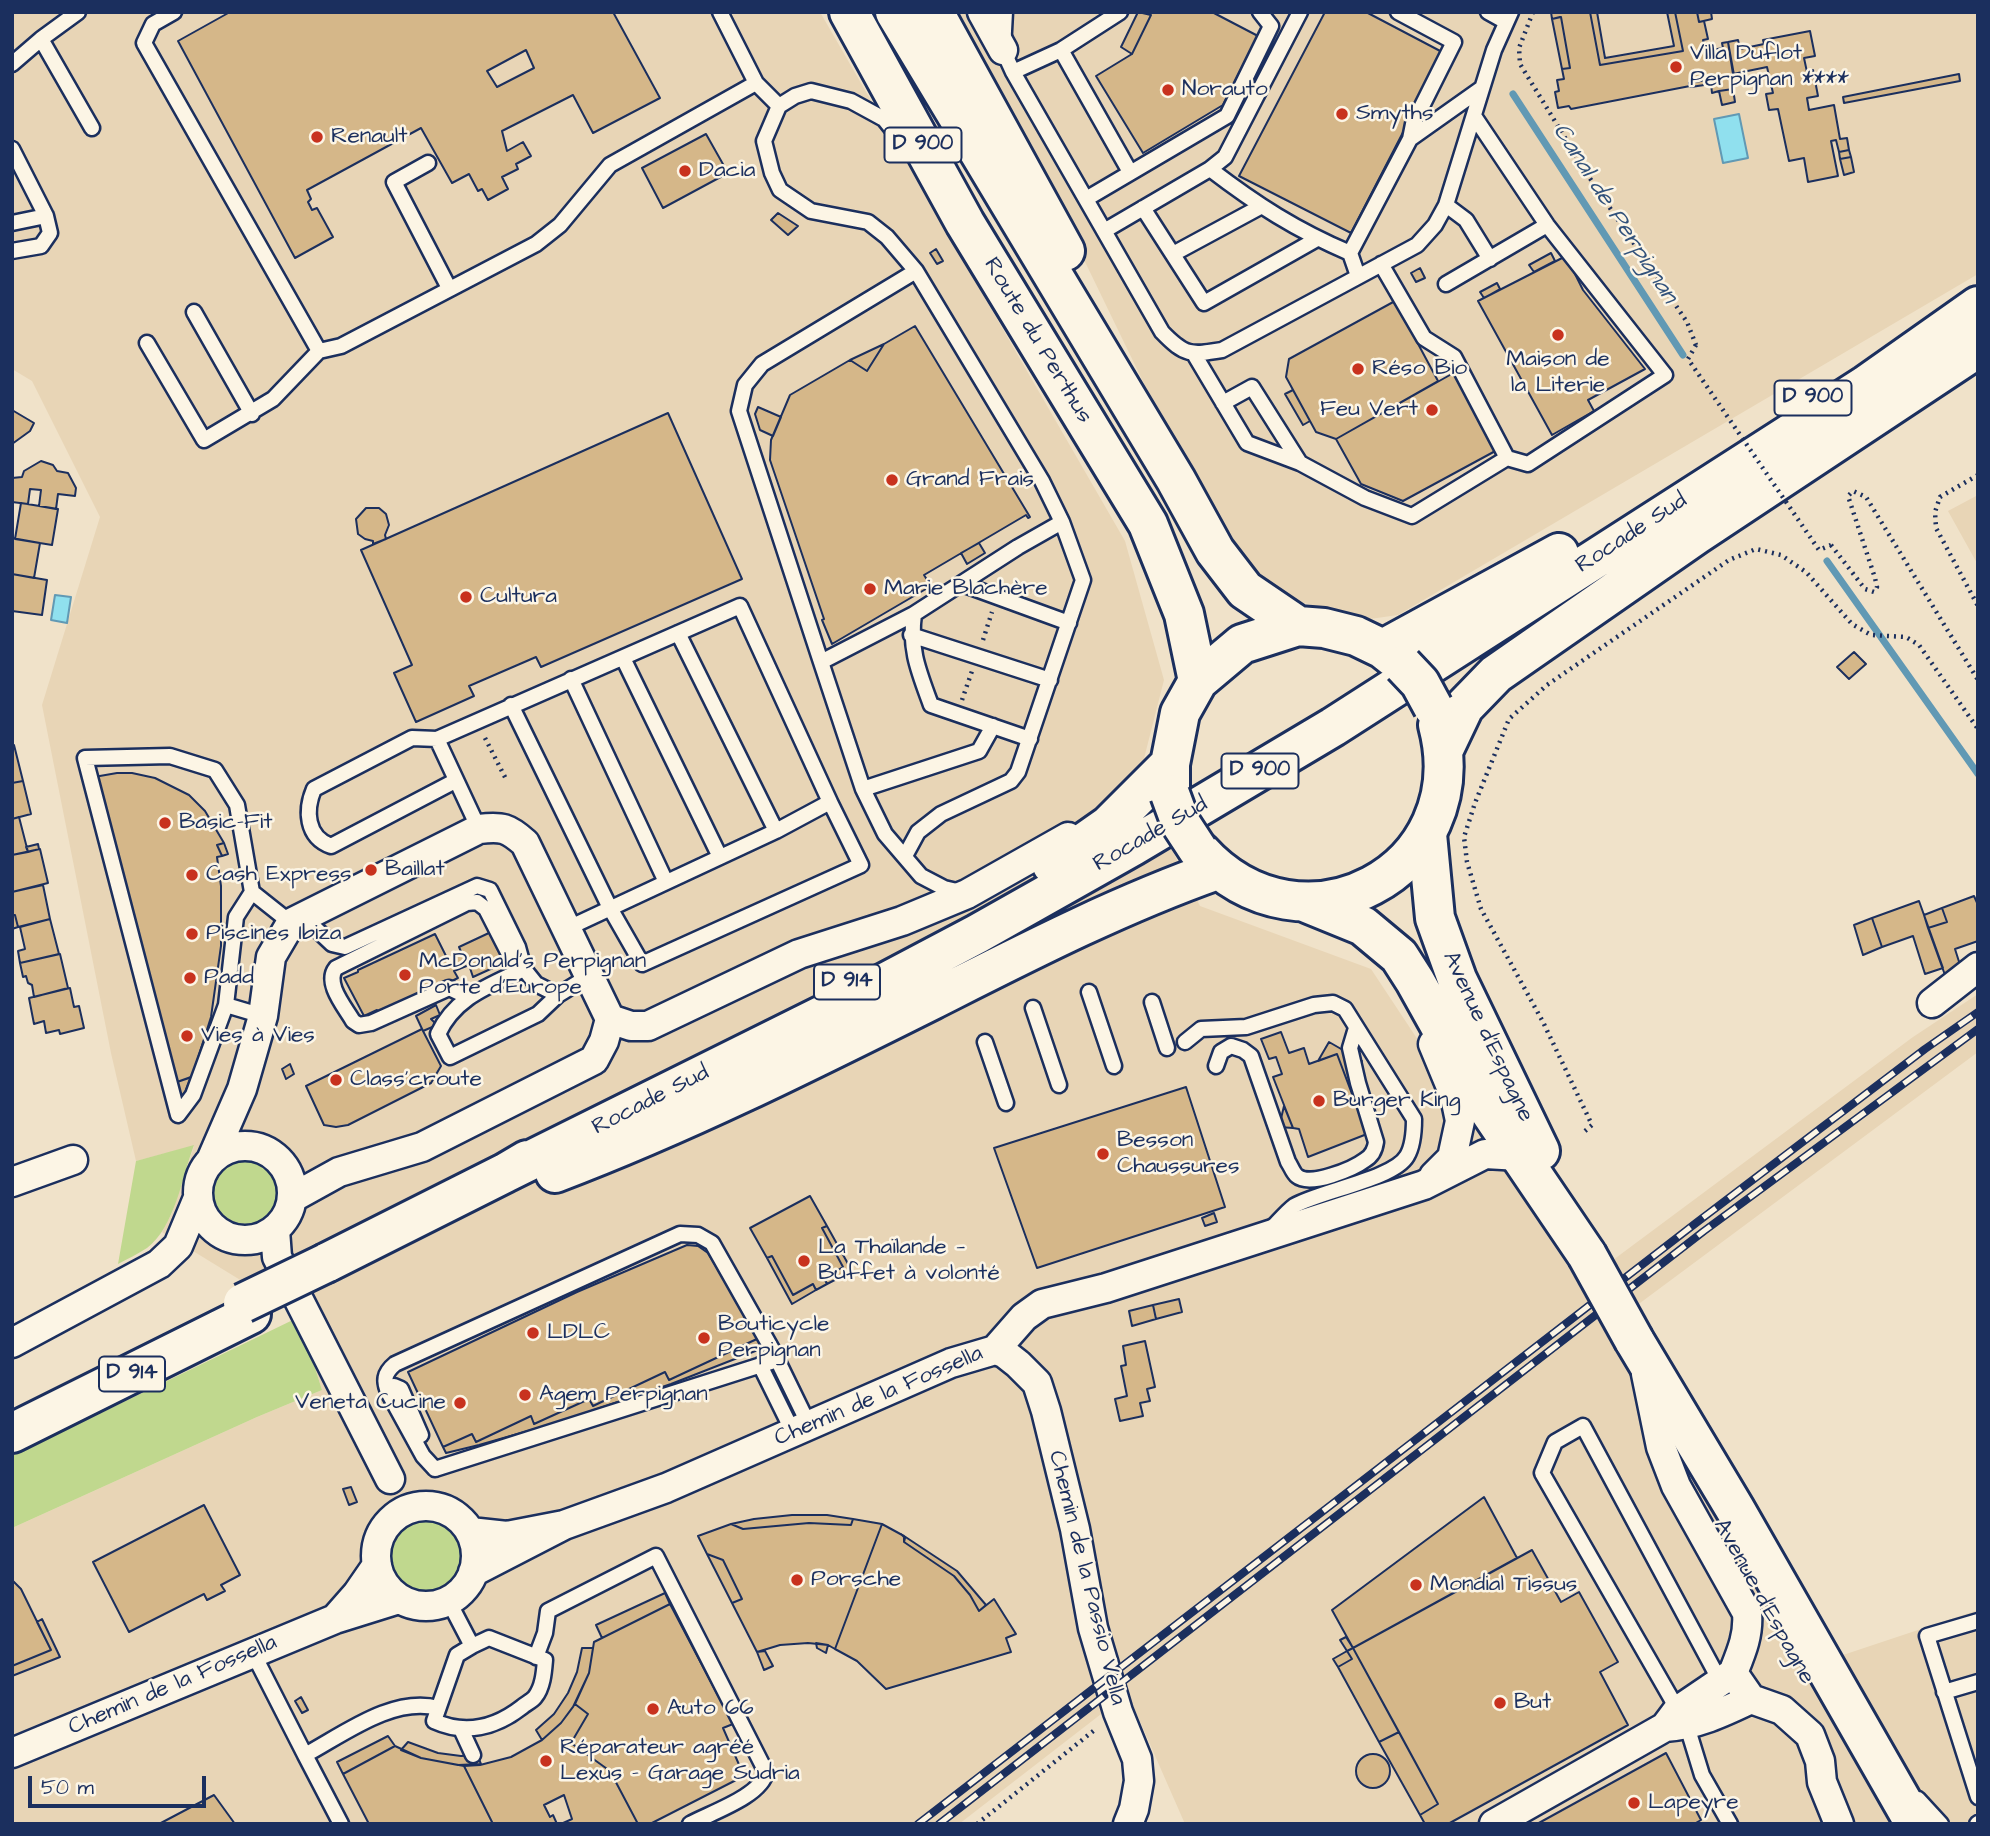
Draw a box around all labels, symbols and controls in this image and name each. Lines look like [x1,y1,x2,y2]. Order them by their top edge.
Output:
place label: Villa Duflot Perpignan **** [1690,40,1849,94]
marker: Villa Duflot Perpignan **** [1668,59,1684,75]
place label: Norauto [1182,76,1268,104]
marker: Norauto [1160,82,1176,98]
place label: Smyths [1356,100,1434,128]
marker: Smyths [1334,106,1350,122]
water label: Canal de Perpignan [1545,119,1683,309]
place label: Renault [331,123,408,151]
road number: D 900 [884,128,962,162]
marker: Renault [309,129,325,145]
place label: Dacia [699,157,755,185]
marker: Dacia [677,163,693,179]
street label: Route du Perthus [977,253,1097,429]
marker: Maison de la Literie [1550,327,1566,343]
place label: Maison de la Literie [1506,346,1610,400]
place label: Réso Bio [1372,355,1467,383]
marker: Réso Bio [1350,361,1366,377]
road number: D 900 [1774,380,1852,416]
place label: Feu Vert [1320,396,1418,424]
marker: Feu Vert [1424,402,1440,418]
place label: Grand Frais [906,466,1034,494]
marker: Grand Frais [884,472,900,488]
street label: Rocade Sud [1571,488,1693,580]
place label: Marie Blachère [884,575,1048,603]
marker: Marie Blachère [862,581,878,597]
place label: Cultura [480,583,557,611]
marker: Cultura [458,589,474,605]
road number: D 900 [1222,754,1298,788]
street label: Rocade Sud [1089,791,1213,879]
place label: Basic-Fit [179,809,272,837]
marker: Basic-Fit [157,815,173,831]
place label: Baillat [385,856,445,884]
place label: Cash Express [206,861,352,889]
marker: Baillat [363,862,379,878]
marker: Cash Express [184,867,200,883]
place label: Piscines Ibiza [206,920,341,948]
marker: Piscines Ibiza [184,926,200,942]
street label: Avenue d'Espagne [1435,947,1539,1127]
place label: McDonald's Perpignan Porte d'Europe [419,948,646,1002]
place label: Padd [204,964,254,992]
road number: D 914 [814,964,880,1000]
marker: McDonald's Perpignan Porte d'Europe [397,967,413,983]
marker: Padd [182,970,198,986]
place label: Vies à Vies [201,1022,315,1050]
marker: Vies à Vies [179,1028,195,1044]
street label: Rocade Sud [588,1060,714,1142]
place label: Class'croute [350,1066,482,1094]
marker: Class'croute [328,1072,344,1088]
place label: Burger King [1333,1087,1461,1115]
marker: Burger King [1311,1093,1327,1109]
place label: Besson Chaussures [1117,1127,1240,1181]
marker: Besson Chaussures [1095,1146,1111,1162]
place label: La Thaïlande — Buffet à volonté [818,1234,1000,1288]
marker: La Thaïlande — Buffet à volonté [796,1253,812,1269]
place label: Bouticycle Perpignan [718,1311,830,1365]
place label: LDLC [547,1319,610,1347]
marker: LDLC [525,1325,541,1341]
marker: Bouticycle Perpignan [696,1330,712,1346]
street label: Chemin de la Fossella [771,1341,987,1453]
road number: D 914 [99,1356,165,1392]
place label: Agem Perpignan [539,1381,708,1409]
marker: Agem Perpignan [517,1387,533,1403]
place label: Veneta Cucine [295,1389,446,1417]
marker: Veneta Cucine [452,1395,468,1411]
street label: Chemin de la Passio Vella [1041,1448,1131,1708]
street label: Avenue d'Espagne [1706,1514,1820,1690]
place label: Porsche [811,1566,901,1594]
place label: Mondial Tissus [1430,1571,1577,1599]
marker: Porsche [789,1572,805,1588]
marker: Mondial Tissus [1408,1577,1424,1593]
street label: Chemin de la Fossella [65,1630,281,1742]
place label: But [1514,1689,1551,1717]
place label: Auto 66 [667,1695,754,1723]
marker: But [1492,1695,1508,1711]
marker: Auto 66 [645,1701,661,1717]
place label: Réparateur agréé Lexus - Garage Sudria [560,1734,800,1788]
marker: Réparateur agréé Lexus - Garage Sudria [538,1753,554,1769]
scale bar [32,1762,210,1806]
text: 50 m [41,1773,94,1802]
place label: Lapeyre [1648,1789,1739,1817]
marker: Lapeyre [1626,1795,1642,1811]

